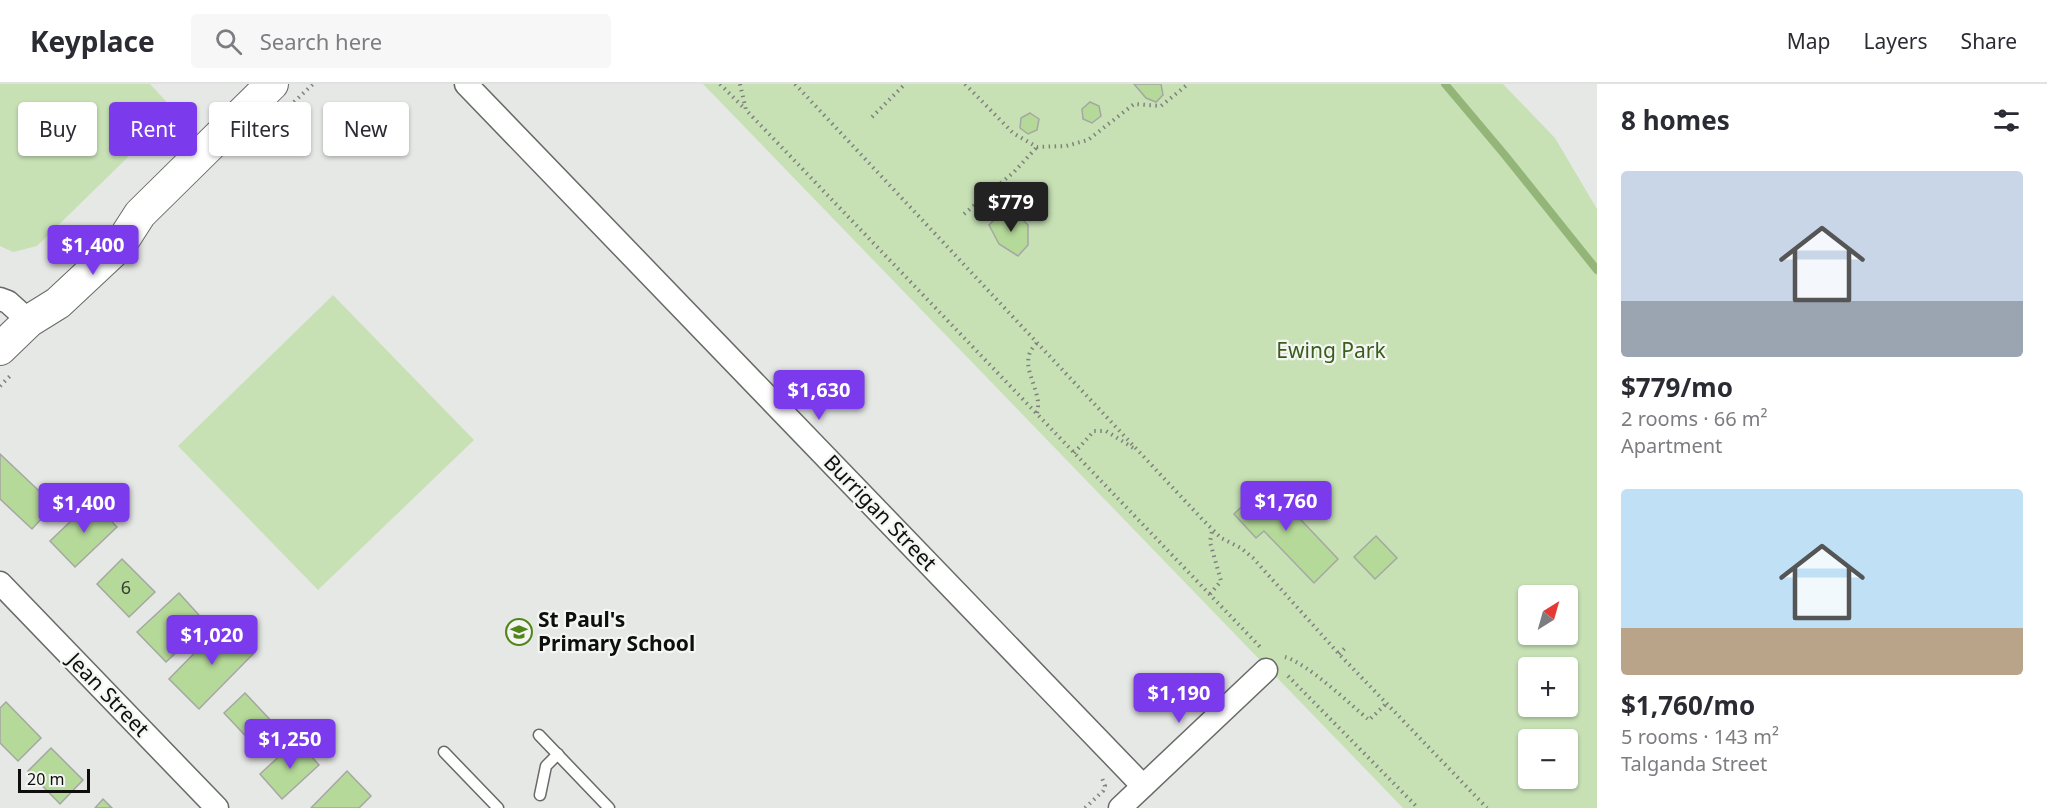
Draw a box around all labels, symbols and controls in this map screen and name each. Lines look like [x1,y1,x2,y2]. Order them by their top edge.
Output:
search box [191,14,611,68]
text: Keyplace [30,22,155,60]
icon: search [212,25,245,58]
text: Search here [260,26,382,56]
text: Map [1787,27,1831,55]
text: Layers [1864,27,1928,55]
text: Share [1961,27,2017,55]
chip: Buy [18,102,97,156]
chip: Rent [109,102,197,156]
chip: Filters [209,102,311,156]
chip: New [323,102,409,156]
text: 8 homes [1621,102,1730,138]
icon: filters [1990,104,2023,137]
pin: $779 [975,182,1047,233]
text: $779 [988,188,1034,215]
icon: home [1768,210,1876,318]
pin: $1,400 [44,225,142,276]
text: $1,400 [62,231,124,258]
park label: Ewing Park [1276,336,1386,364]
text: $779/mo [1621,369,1733,405]
pin: $1,630 [770,370,868,421]
text: $1,630 [788,376,850,403]
text: 2 rooms · 66 m² [1621,405,1768,432]
text: Apartment [1621,432,1722,459]
street label: Burrigan Street [818,448,944,577]
pin: $1,760 [1237,481,1335,532]
pin: $1,400 [35,483,133,534]
text: $1,760 [1255,487,1317,514]
text: $1,400 [53,489,115,516]
icon: home [1768,528,1876,636]
house number: 6 [121,575,131,599]
north arrow [1518,585,1578,645]
map controls [1518,585,1578,789]
place label: St Paul's Primary School [538,605,695,657]
pin: $1,020 [163,615,261,666]
school or university icon: St Paul's Primary School [504,617,534,647]
text: $1,020 [181,621,243,648]
street label: Jean Street [60,645,156,743]
button: + [1518,657,1578,717]
pin: $1,190 [1130,673,1228,724]
text: $1,190 [1148,679,1210,706]
text: $1,760/mo [1621,687,1755,723]
pin: $1,250 [241,719,339,770]
text: 5 rooms · 143 m² [1621,723,1779,750]
text: $1,250 [259,725,321,752]
button: − [1518,729,1578,789]
text: Talganda Street [1621,750,1767,777]
scale bar [18,766,90,794]
text: 20 m [27,768,64,790]

